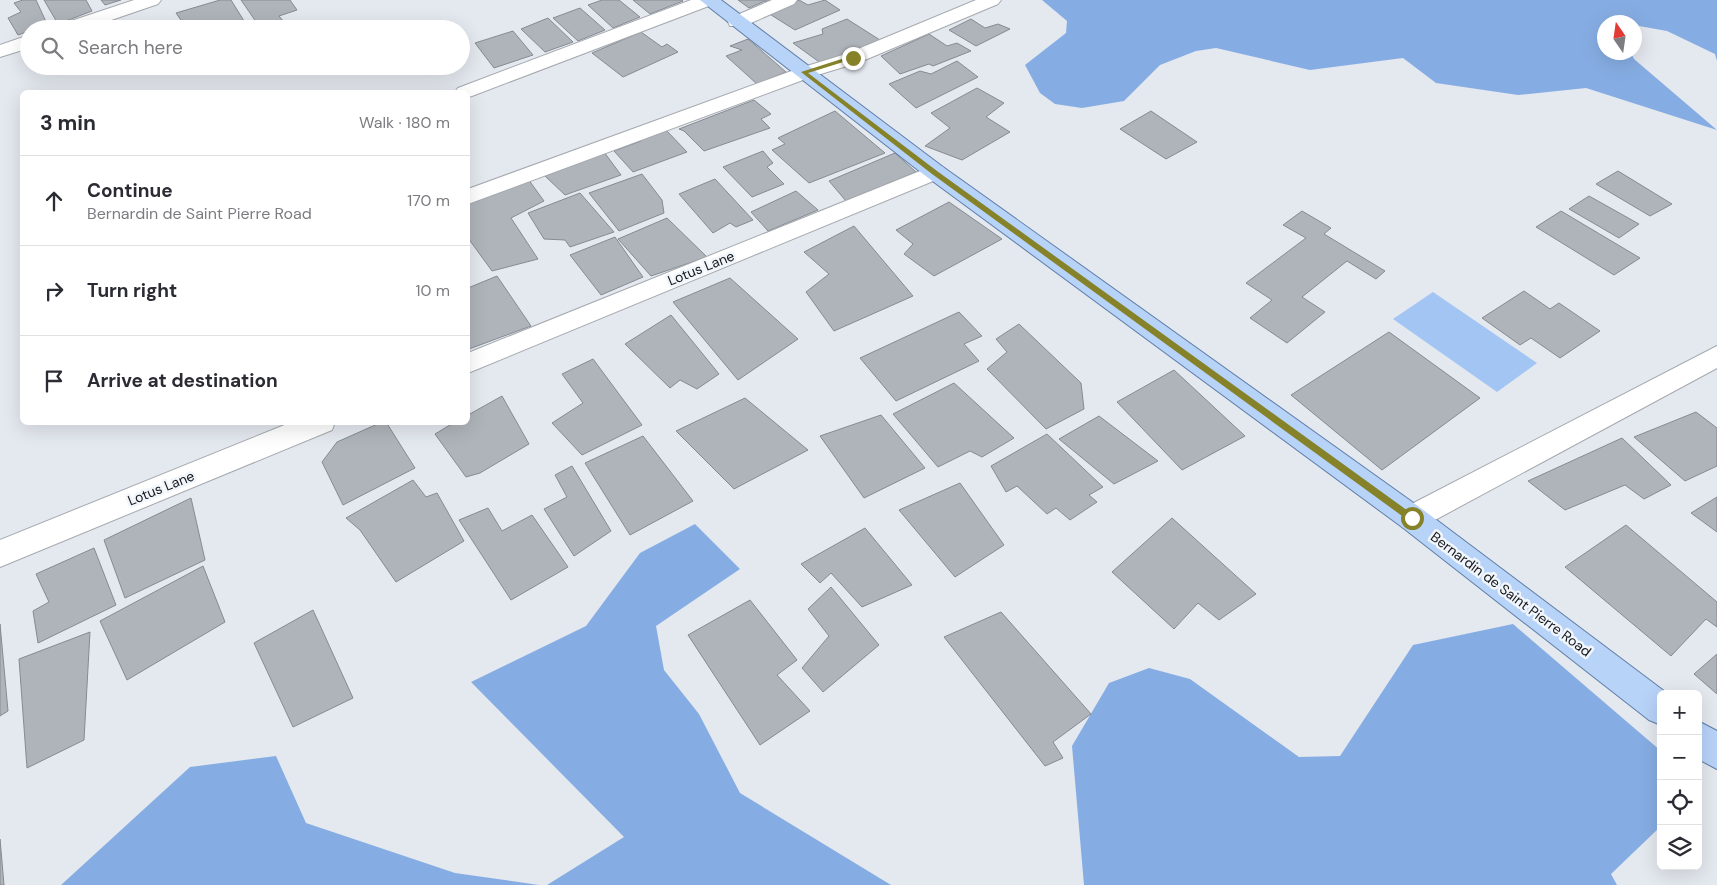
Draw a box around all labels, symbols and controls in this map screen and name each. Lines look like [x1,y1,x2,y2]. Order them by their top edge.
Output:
north arrow [1597,15,1642,60]
search box [20,20,470,75]
icon: search [38,34,66,62]
text: Search here [78,35,183,60]
route end [842,47,865,70]
text: 3 min [40,109,96,137]
text: Walk · 180 m [359,112,450,133]
text: Continue [87,178,173,203]
icon: ahead [40,187,68,215]
text: 170 m [407,190,450,211]
text: Bernardin de Saint Pierre Road [87,203,312,224]
street label: Lotus Lane [665,246,737,290]
icon: right [40,277,68,305]
text: Turn right [87,278,177,303]
text: 10 m [416,280,450,301]
icon: arrive [40,367,68,395]
text: Arrive at destination [87,368,278,393]
street label: Lotus Lane [125,466,197,510]
route start [1401,507,1424,530]
street label: Bernardin de Saint Pierre Road [1427,528,1595,660]
map controls [1657,690,1702,870]
button: + [1657,690,1702,735]
button: − [1657,735,1702,780]
button: locate [1657,780,1702,825]
button: layers [1657,825,1702,870]

